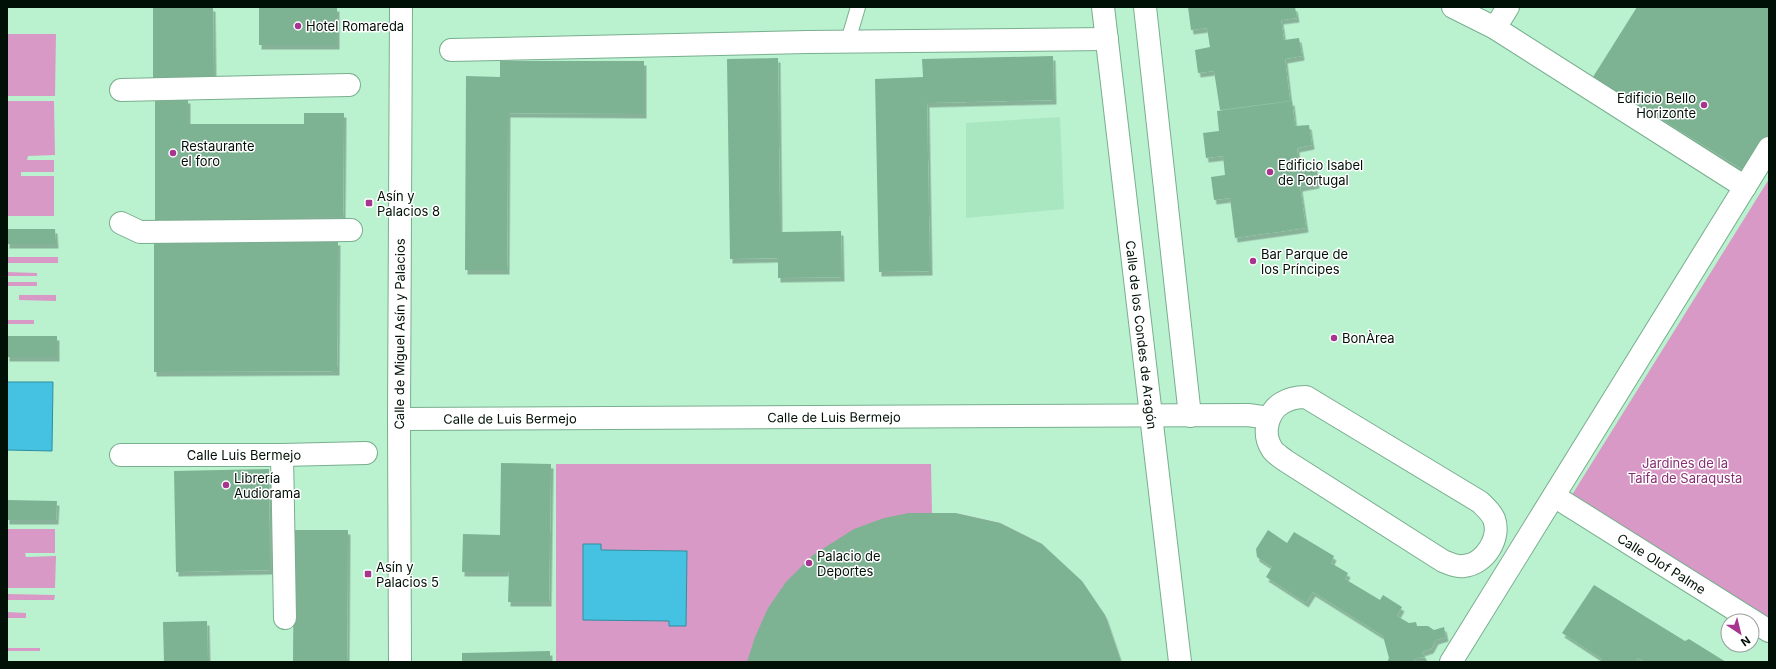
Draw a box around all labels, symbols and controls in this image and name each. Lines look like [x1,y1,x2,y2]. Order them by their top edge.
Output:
place label: Hotel Romareda [306,18,404,34]
marker: Hotel Romareda [293,21,303,31]
place label: Edificio Bello Horizonte [1617,90,1696,121]
marker: Edificio Bello Horizonte [1699,100,1709,110]
place label: Restaurante el foro [181,138,255,169]
marker: Restaurante el foro [168,148,178,158]
place label: Edificio Isabel de Portugal [1278,157,1363,188]
marker: Edificio Isabel de Portugal [1265,167,1275,177]
place label: Asín y Palacios 8 [377,188,440,219]
marker: Asín y Palacios 8 [364,198,374,208]
street label: Calle de Miguel Asín y Palacios [391,238,408,430]
street label: Calle de los Condes de Aragón [1122,239,1161,430]
place label: Bar Parque de los Príncipes [1261,246,1348,277]
marker: Bar Parque de los Príncipes [1248,256,1258,266]
place label: BonÀrea [1342,330,1395,346]
marker: BonÀrea [1329,333,1339,343]
street label: Calle de Luis Bermejo [767,409,901,425]
street label: Calle de Luis Bermejo [443,410,577,427]
street label: Calle Luis Bermejo [187,447,302,463]
park label: Jardines de la Taifa de Saraqusta [1628,455,1742,486]
place label: Librería Audiorama [234,470,300,501]
marker: Librería Audiorama [221,480,231,490]
street label: Calle Olof Palme [1614,530,1709,597]
place label: Palacio de Deportes [817,548,881,579]
marker: Palacio de Deportes [804,558,814,568]
place label: Asín y Palacios 5 [376,559,439,590]
marker: Asín y Palacios 5 [363,569,373,579]
north arrow [1720,613,1760,653]
text: N [1738,633,1753,649]

